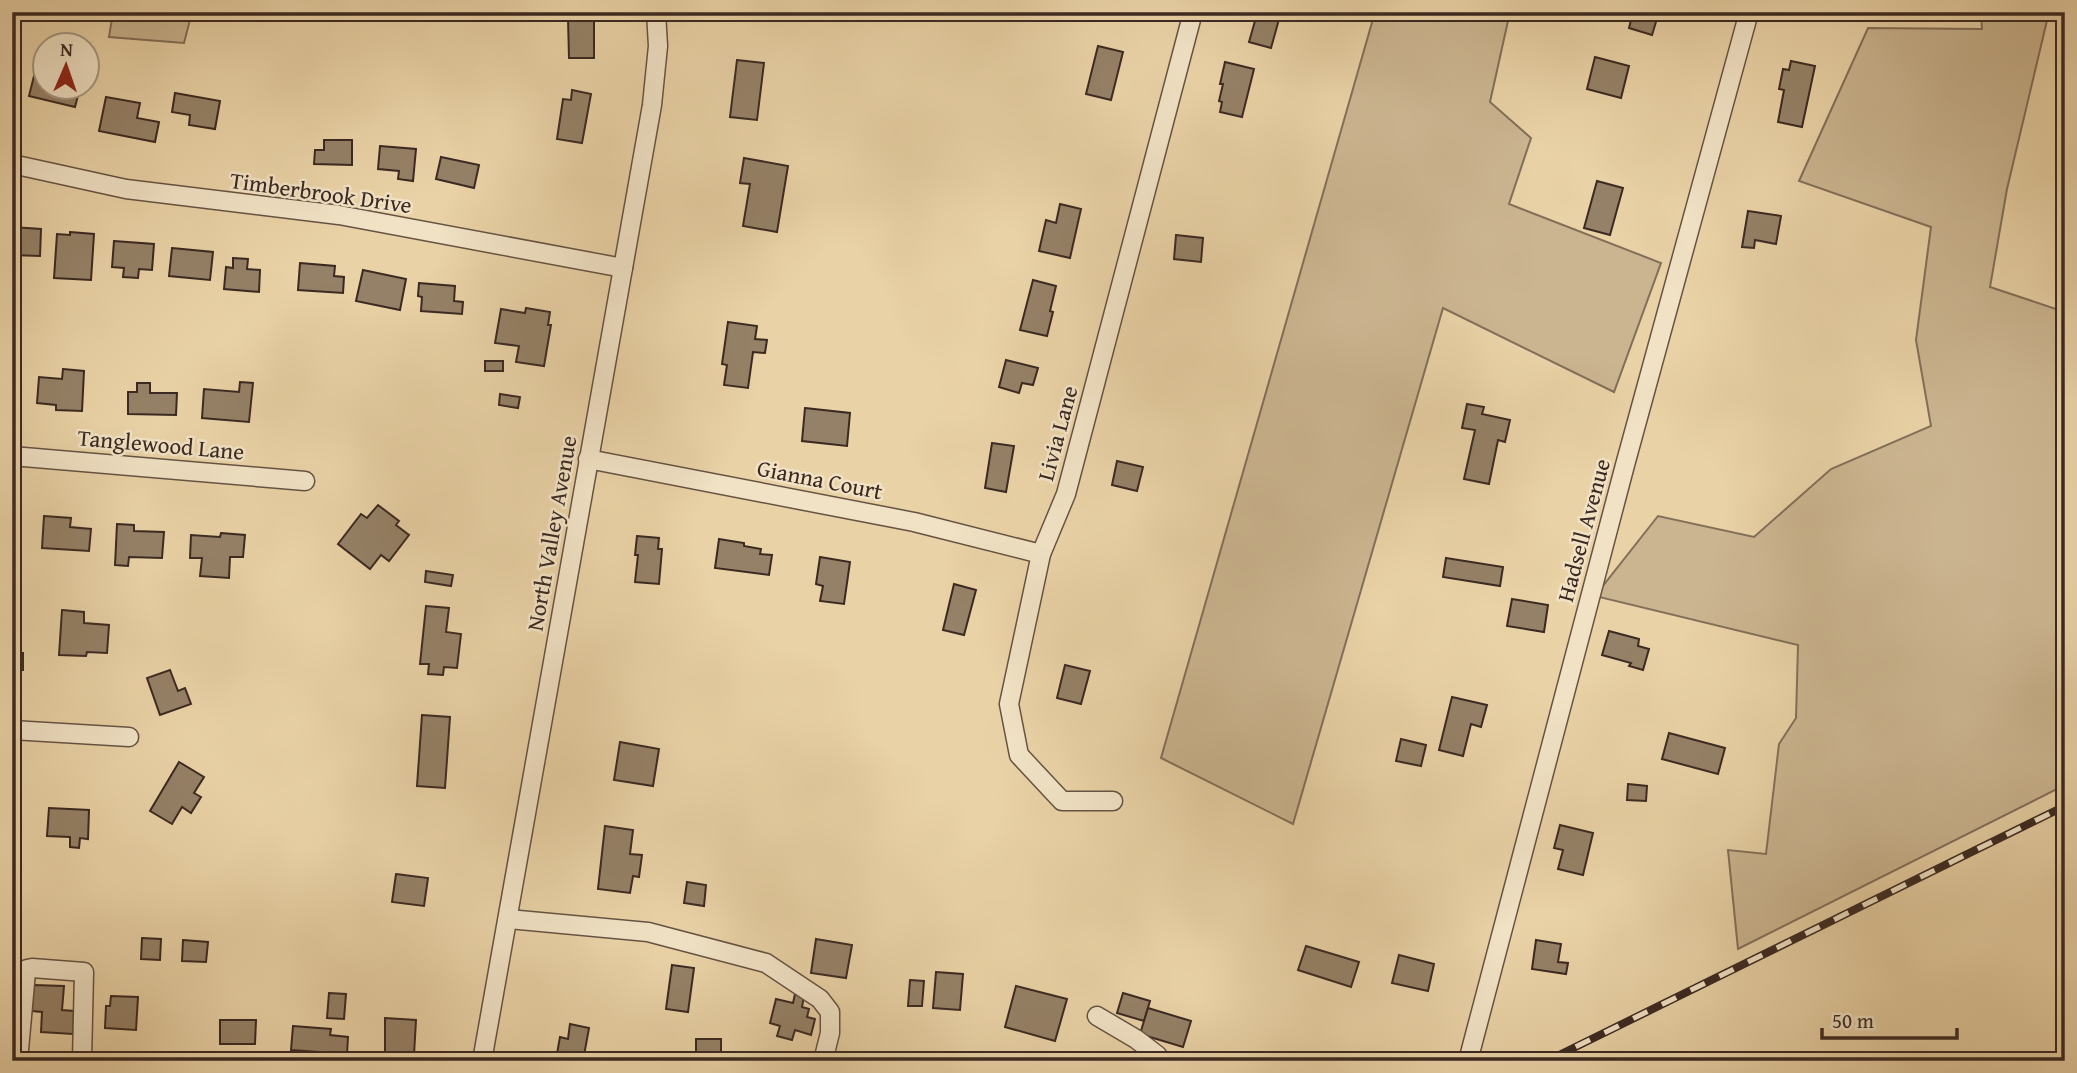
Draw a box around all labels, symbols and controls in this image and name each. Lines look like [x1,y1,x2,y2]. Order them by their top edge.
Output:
north arrow [32,32,102,102]
text: N [60,35,74,63]
street label: Timberbrook Drive [228,163,414,221]
street label: Livia Lane [1028,382,1086,484]
street label: Tanglewood Lane [76,420,246,468]
street label: North Valley Avenue [518,433,584,633]
street label: Gianna Court [755,451,885,507]
street label: Hadsell Avenue [1548,455,1618,605]
scale bar [1822,996,1956,1040]
text: 50 m [1832,1005,1874,1036]

